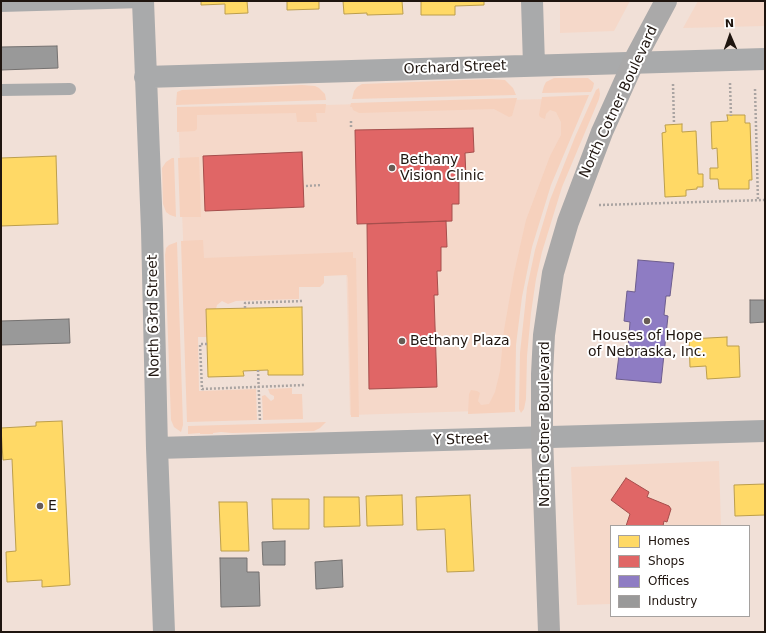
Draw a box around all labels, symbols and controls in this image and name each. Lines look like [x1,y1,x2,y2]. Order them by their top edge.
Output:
north arrow [710,16,750,56]
text: N [725,17,734,30]
street label: North Cotner Boulevard [576,23,662,181]
street label: Orchard Street [403,58,507,78]
place label: Bethany Vision Clinic [400,152,484,184]
marker: Bethany Vision Clinic [387,163,397,173]
street label: North 63rd Street [145,254,163,378]
marker: Houses of Hope of Nebraska, Inc. [642,316,652,326]
place label: Houses of Hope of Nebraska, Inc. [588,328,706,360]
place label: Bethany Plaza [410,333,510,349]
marker: Bethany Plaza [397,336,407,346]
street label: North Cotner Boulevard [537,341,553,507]
street label: Y Street [433,431,489,449]
place label: E [48,498,57,514]
marker: E [35,501,45,511]
legend [610,525,750,617]
text: Homes [648,534,690,548]
text: Shops [648,554,684,568]
text: Offices [648,574,689,588]
text: Industry [648,594,697,608]

